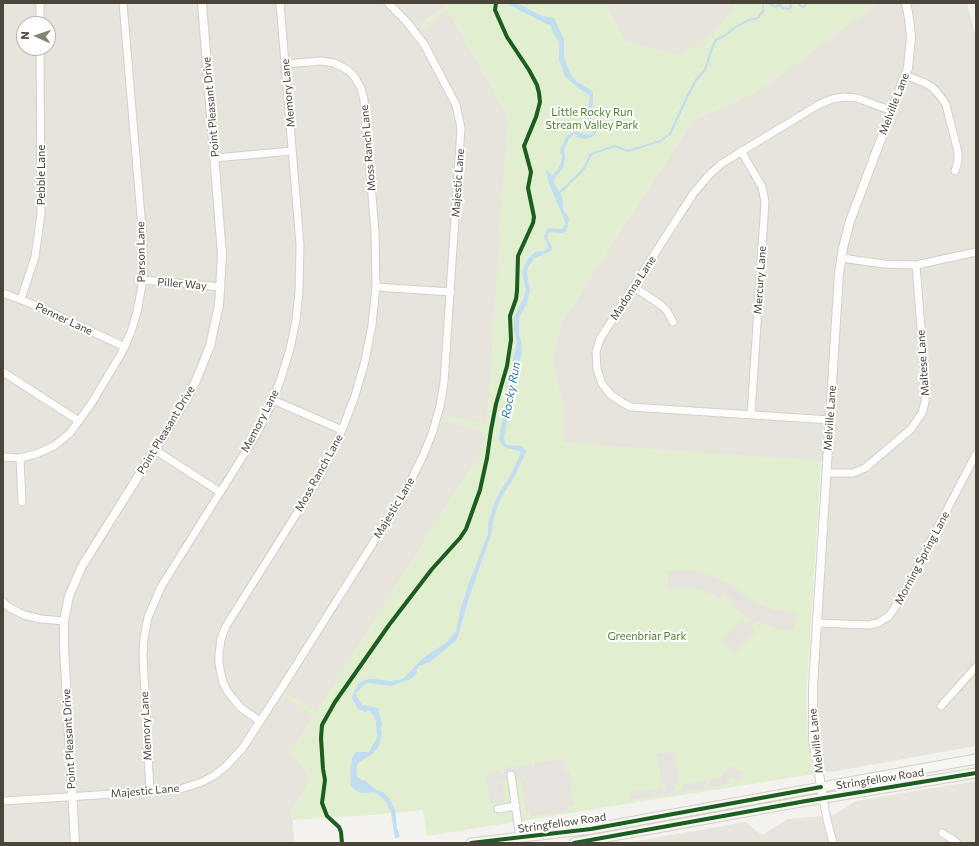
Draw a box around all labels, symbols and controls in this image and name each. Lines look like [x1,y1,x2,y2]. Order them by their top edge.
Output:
north arrow [16,16,56,56]
text: N [18,31,31,40]
street label: Point Pleasant Drive [200,56,222,158]
street label: Memory Lane [278,58,298,128]
street label: Melville Lane [876,71,912,137]
street label: Moss Ranch Lane [358,104,378,192]
park label: Little Rocky Run Stream Valley Park [545,105,639,131]
street label: Pebble Lane [34,145,48,205]
street label: Majestic Lane [449,148,467,218]
street label: Parson Lane [134,221,148,283]
street label: Mercury Lane [751,245,769,315]
street label: Madonna Lane [607,253,659,323]
street label: Piller Way [157,275,207,293]
street label: Penner Lane [33,300,95,338]
street label: Maltese Lane [914,329,932,397]
water label: Rocky Run [498,360,524,420]
street label: Point Pleasant Drive [134,384,198,476]
street label: Melville Lane [821,385,839,451]
street label: Memory Lane [238,387,282,455]
street label: Moss Ranch Lane [292,432,346,514]
street label: Majestic Lane [371,475,417,541]
street label: Morning Spring Lane [892,509,952,607]
park label: Greenbriar Park [607,629,687,643]
street label: Point Pleasant Drive [60,688,78,790]
street label: Memory Lane [138,691,154,761]
street label: Melville Lane [806,708,826,774]
street label: Stringfellow Road [835,766,925,792]
street label: Majestic Lane [110,781,180,801]
street label: Stringfellow Road [517,810,607,836]

